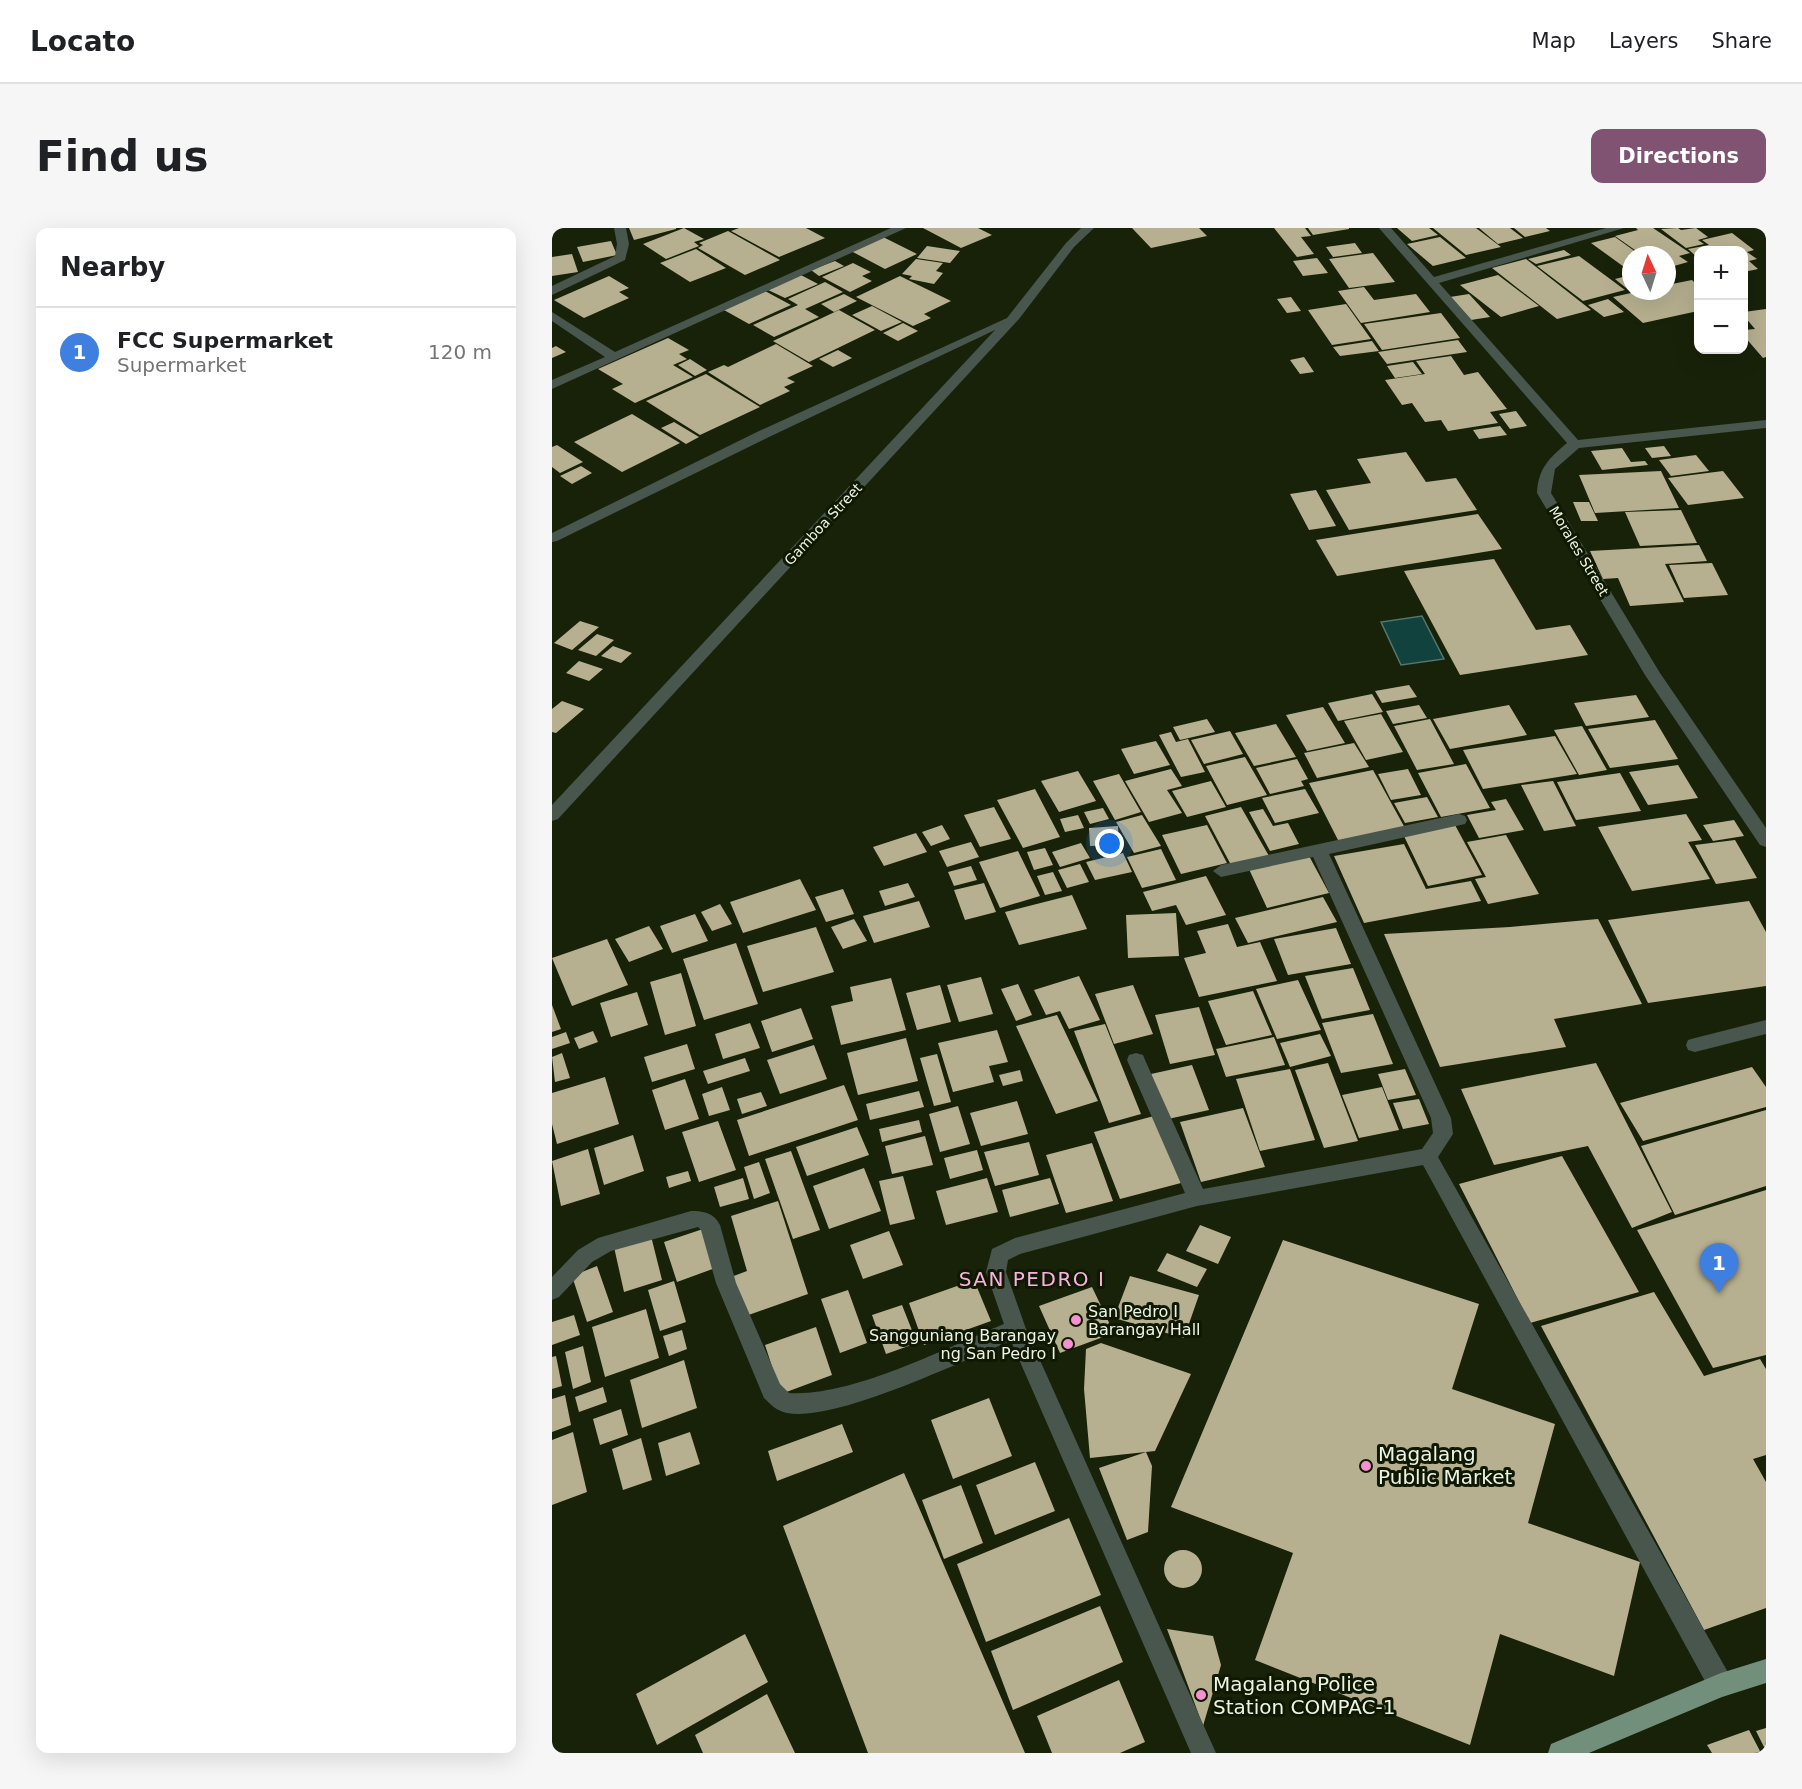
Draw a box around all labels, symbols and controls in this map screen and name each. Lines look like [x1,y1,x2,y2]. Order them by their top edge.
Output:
text: Locato [30,25,135,58]
text: Map [1532,29,1576,53]
text: Layers [1609,29,1678,53]
text: Share [1711,29,1772,53]
button: Directions [1591,129,1766,183]
text: Find us [36,132,209,181]
north arrow [1622,246,1676,300]
map controls [1694,246,1748,354]
button: + [1694,246,1748,300]
text: Nearby [60,252,165,282]
button: − [1694,300,1748,354]
text: FCC Supermarket [117,328,333,353]
text: 1 [73,340,86,364]
text: 120 m [428,340,492,364]
text: Supermarket [117,353,246,377]
street label: Gamboa Street [781,479,865,568]
street label: Morales Street [1546,503,1612,599]
your location [1095,829,1124,858]
pin: 1 [1700,1244,1738,1293]
district label: SAN PEDRO I [959,1267,1105,1291]
place label: San Pedro Ⅰ Barangay Hall [1088,1302,1201,1339]
marker: San Pedro Ⅰ Barangay Hall [1069,1313,1083,1327]
place label: Sangguniang Barangay ng San Pedro Ⅰ [869,1326,1056,1363]
marker: Sangguniang Barangay ng San Pedro Ⅰ [1061,1337,1075,1351]
place label: Magalang Public Market [1378,1442,1512,1489]
marker: Magalang Public Market [1359,1459,1373,1473]
place label: Magalang Police Station COMPAC-1 [1213,1672,1395,1719]
marker: Magalang Police Station COMPAC-1 [1194,1688,1208,1702]

